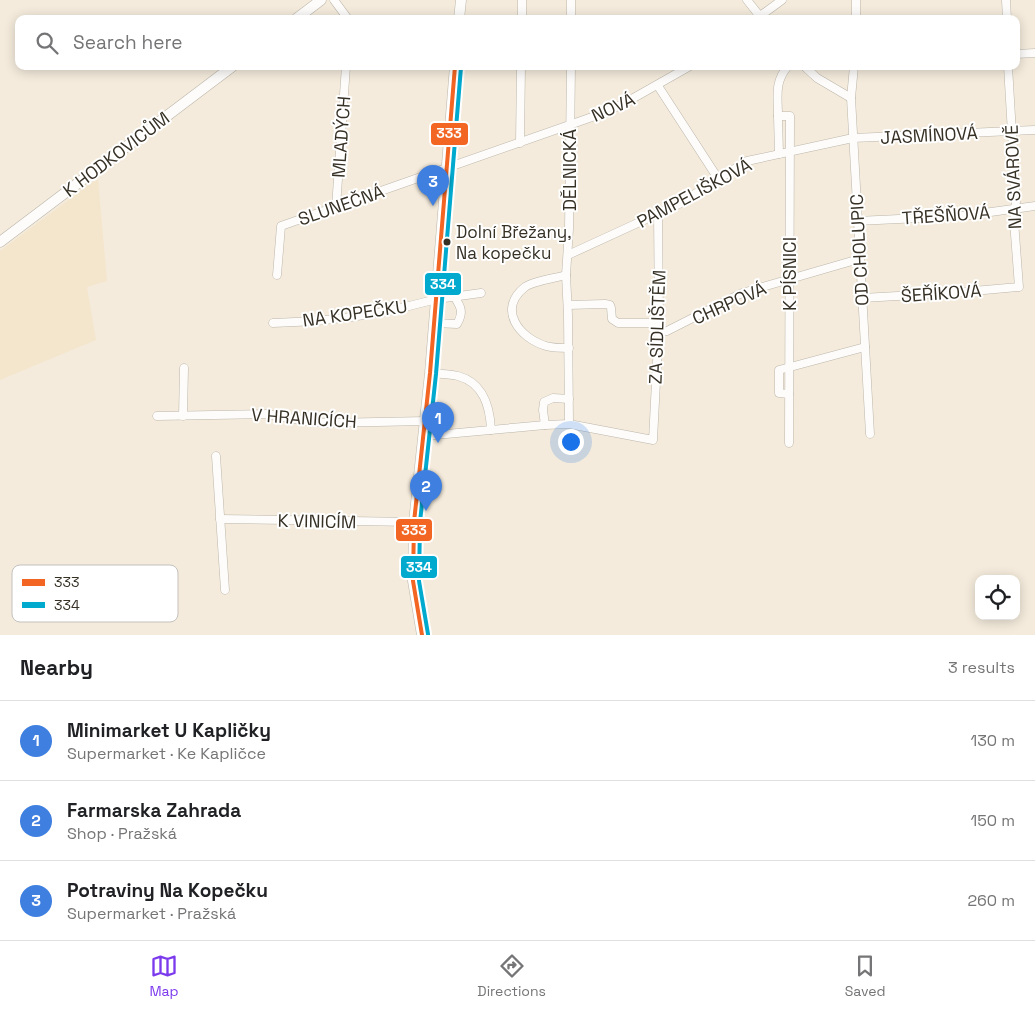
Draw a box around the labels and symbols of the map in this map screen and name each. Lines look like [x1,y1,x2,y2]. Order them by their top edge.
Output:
street label: NOVÁ [588,87,638,127]
street label: MLADÝCH [327,95,355,179]
street label: K HODKOVICŮM [58,106,174,202]
street label: JASMÍNOVÁ [880,121,978,149]
line badge: 333 [430,122,469,146]
text: 333 [436,124,462,142]
street label: NA SVÁROVĚ [1000,124,1026,230]
street label: DĚLNICKÁ [558,129,581,211]
street label: PAMPELIŠKOVÁ [633,153,755,233]
pin: 3 [417,165,449,206]
street label: SLUNEČNÁ [295,180,387,230]
street label: OD CHOLUPIC [845,194,873,306]
street label: TŘEŠŇOVÁ [901,200,991,230]
place label: Dolní Břežany, Na kopečku [456,221,572,264]
marker: Dolní Břežany, Na kopečku [442,237,452,247]
street label: K PÍSNICI [778,237,801,311]
street label: ZA SÍDLIŠTĚM [644,269,670,385]
line badge: 334 [424,272,462,296]
text: 334 [430,275,456,293]
street label: CHRPOVÁ [688,276,770,330]
street label: ŠEŘÍKOVÁ [900,279,982,307]
street label: NA KOPEČKU [301,294,409,332]
pin: 1 [422,402,454,443]
street label: V HRANICÍCH [250,403,358,433]
your location [558,429,584,455]
pin: 2 [410,470,442,511]
street label: K VINICÍM [277,509,357,533]
line badge: 333 [395,518,433,542]
text: 333 [401,521,427,539]
line badge: 334 [400,555,438,579]
text: 334 [406,558,432,576]
legend [12,565,178,622]
text: 333 [54,573,79,591]
text: 334 [54,596,80,614]

